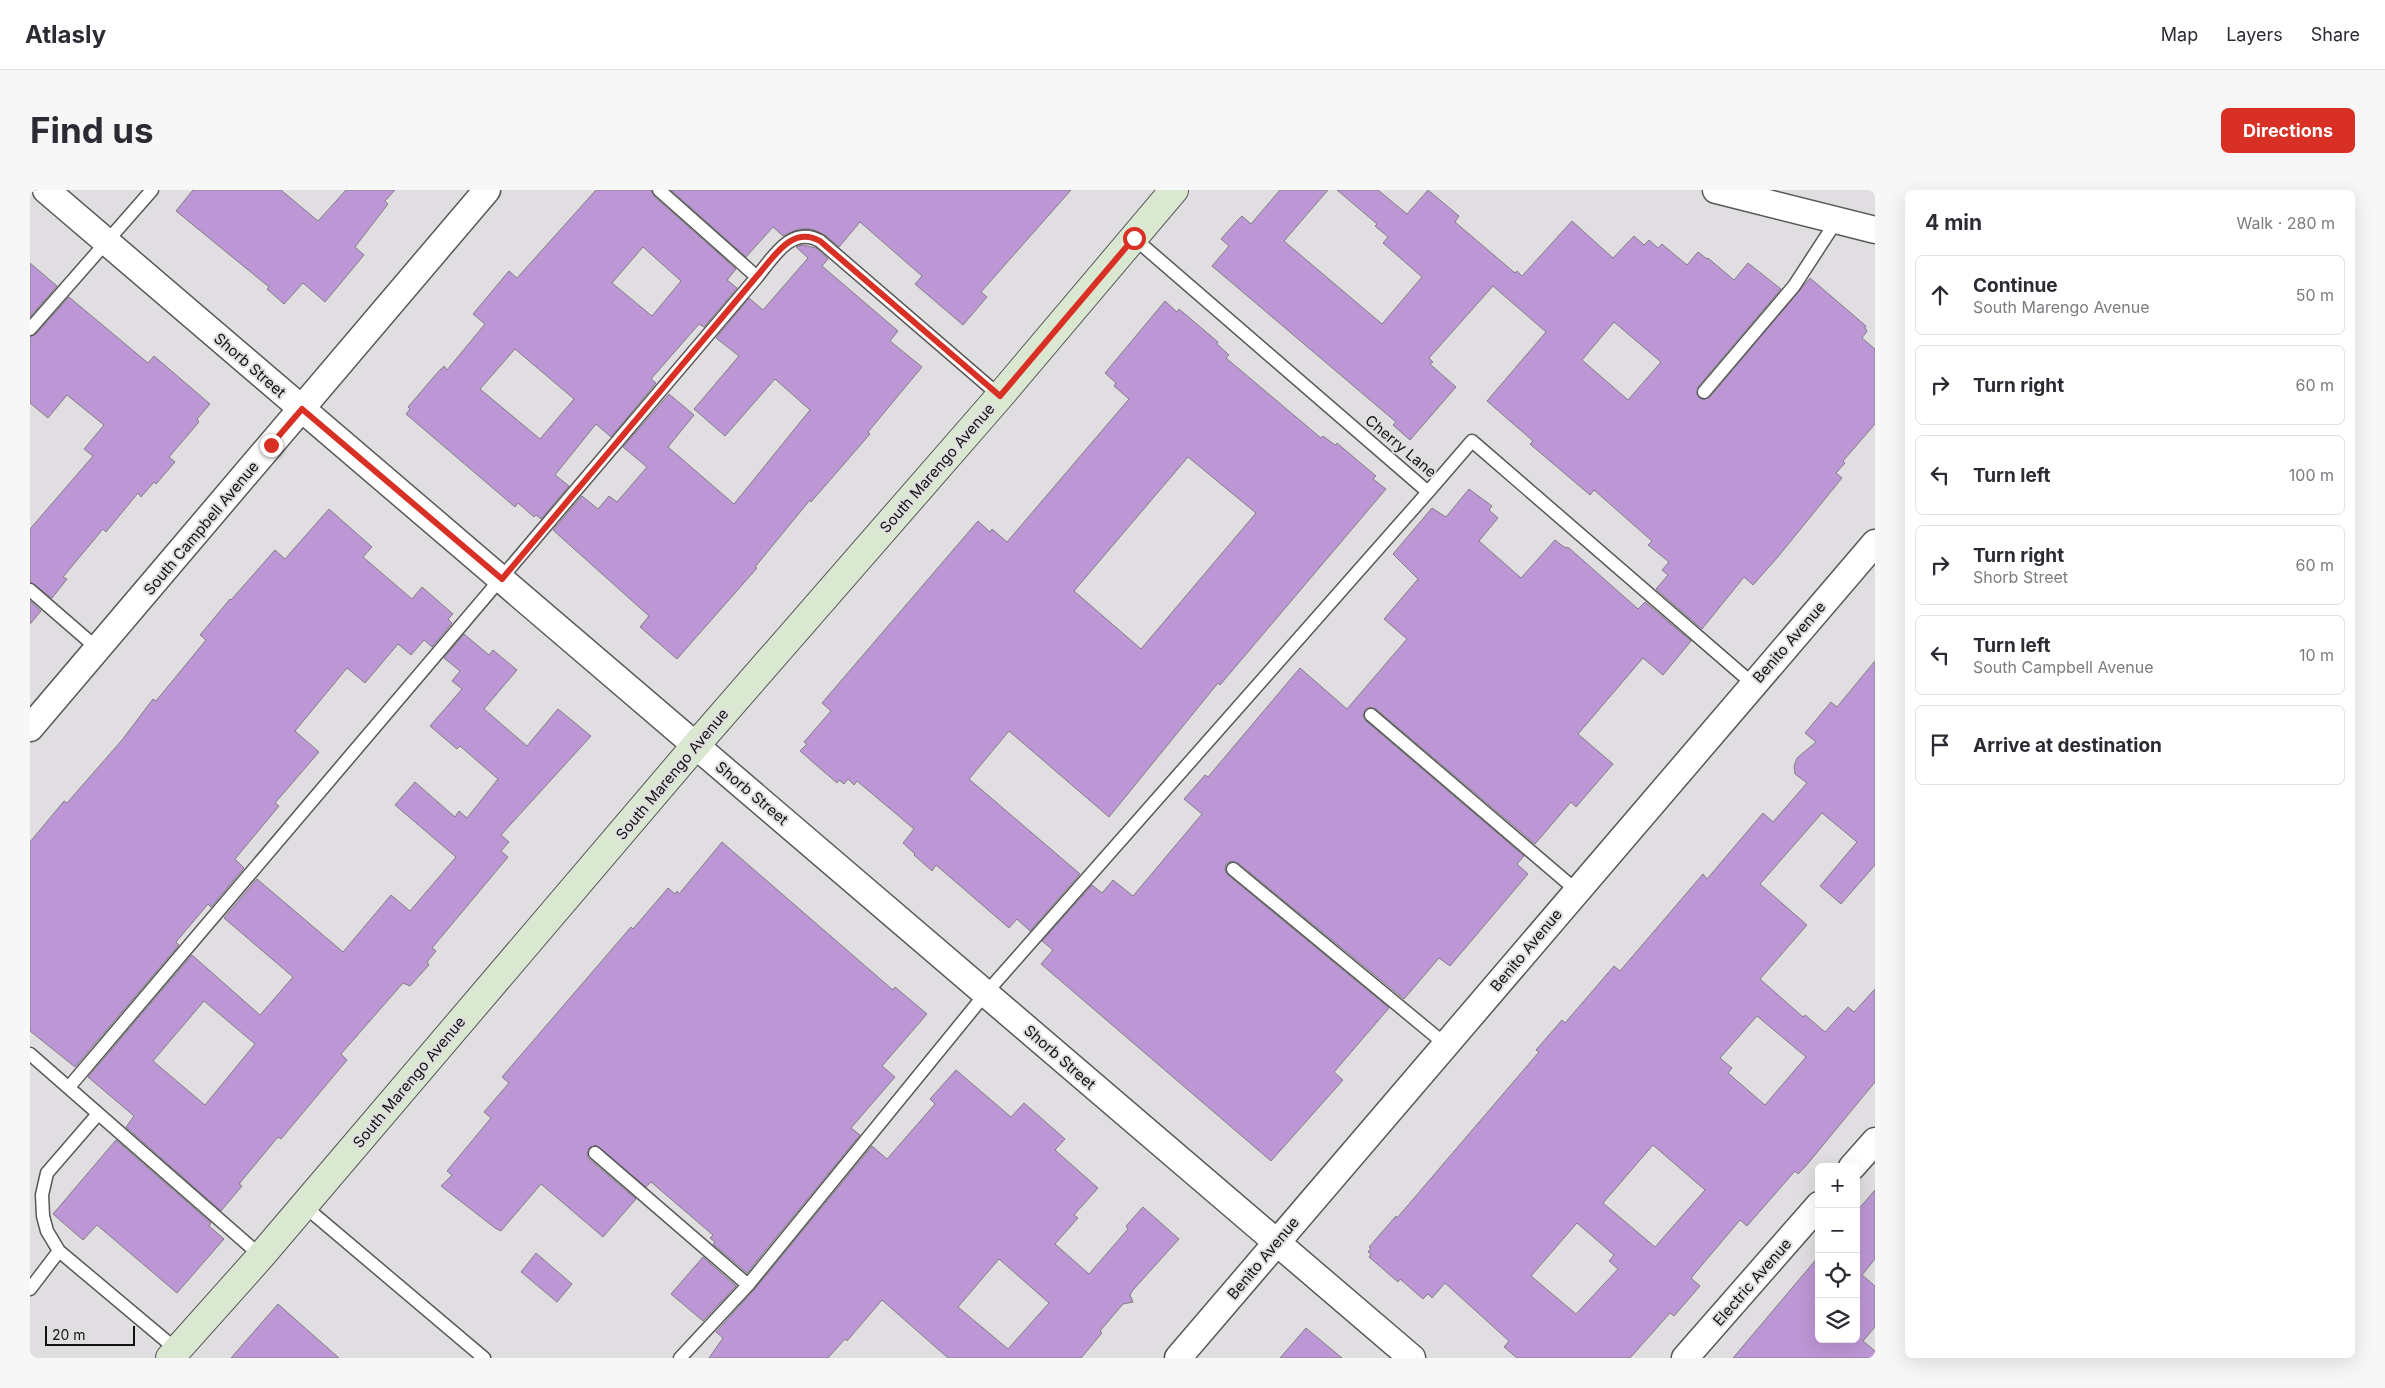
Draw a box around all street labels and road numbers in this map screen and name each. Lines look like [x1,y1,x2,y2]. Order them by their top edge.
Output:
street label: Shorb Street [210,329,290,401]
street label: South Marengo Avenue [876,399,998,537]
street label: Cherry Lane [1361,411,1441,481]
street label: South Campbell Avenue [139,457,263,599]
street label: Benito Avenue [1748,597,1830,687]
street label: South Marengo Avenue [612,704,732,844]
street label: Shorb Street [712,757,792,829]
street label: Benito Avenue [1486,905,1566,995]
street label: South Marengo Avenue [349,1012,469,1152]
street label: Shorb Street [1020,1021,1100,1093]
street label: Benito Avenue [1223,1213,1303,1303]
street label: Electric Avenue [1709,1234,1795,1330]

